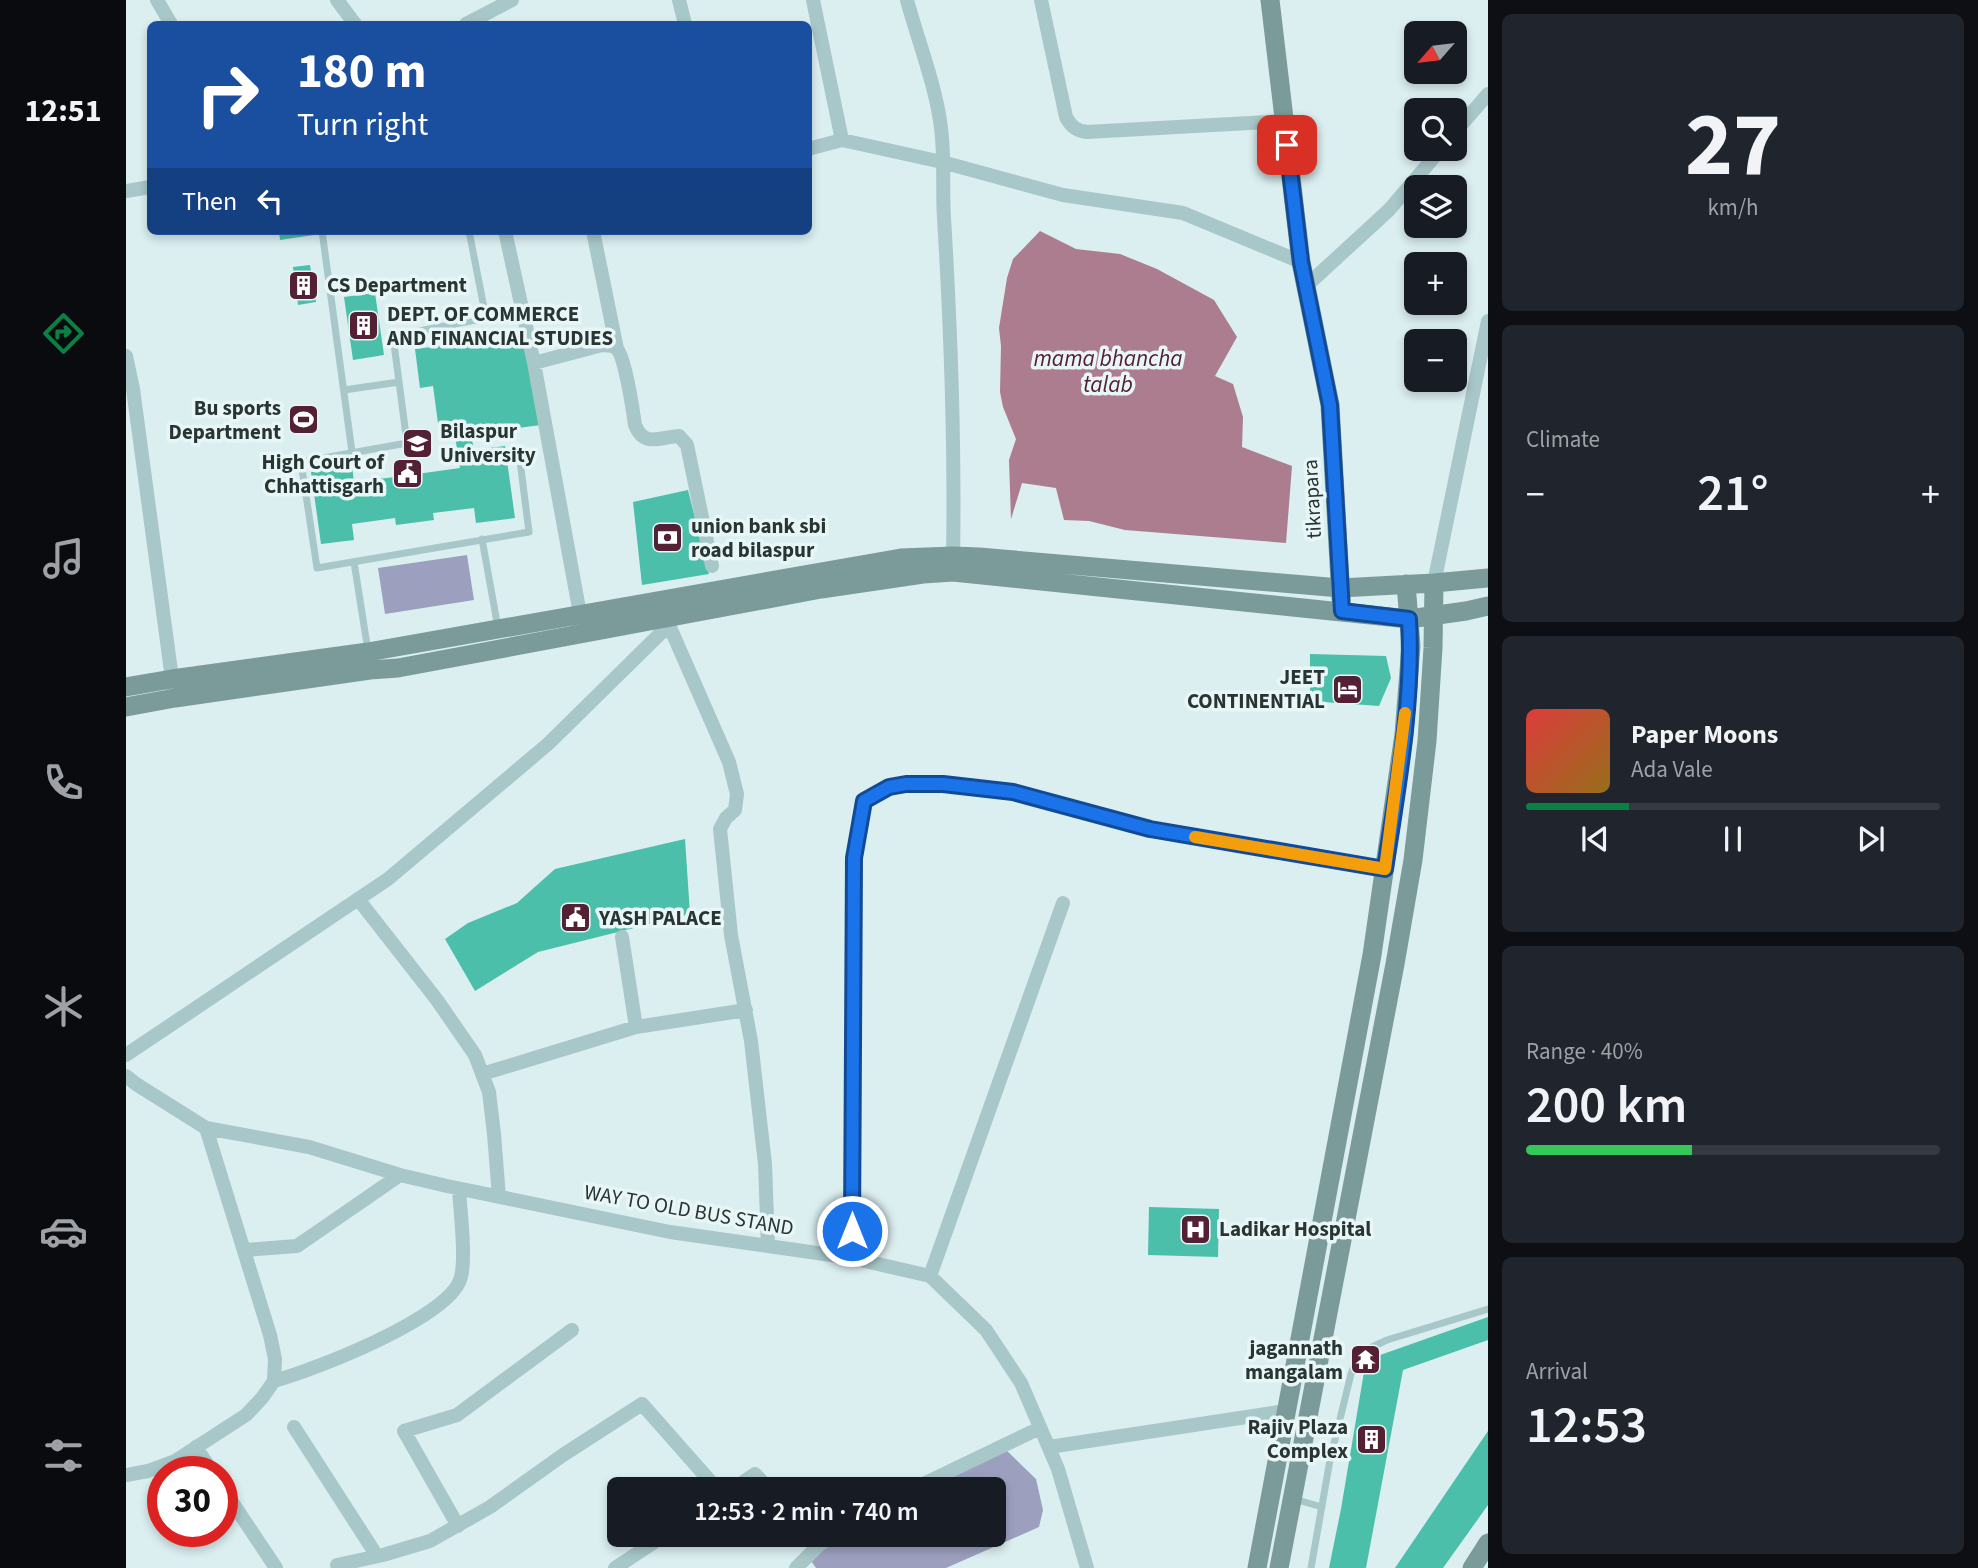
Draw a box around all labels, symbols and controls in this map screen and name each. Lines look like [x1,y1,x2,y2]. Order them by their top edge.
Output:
north arrow [1404,21,1466,84]
map controls [1404,21,1467,392]
text: 180 m [297,37,426,107]
icon: right [182,49,273,140]
text: 27 [1685,81,1781,210]
text: 12:51 [24,88,102,134]
button: search [1404,98,1467,161]
text: Turn right [297,102,428,148]
pin [1257,115,1317,175]
icon: arrive [1268,126,1306,164]
button: layers [1404,175,1467,238]
icon: left [251,182,289,220]
text: Then [182,183,237,220]
text: km/h [1707,191,1759,224]
button: + [1404,252,1467,315]
building icon: CS Department [287,268,321,302]
place label: CS Department [327,270,467,300]
place label: DEPT. OF COMMERCE AND FINANCIAL STUDIES [386,299,613,353]
icon: directions [39,309,88,358]
building icon: DEPT. OF COMMERCE AND FINANCIAL STUDIES [347,309,381,343]
button: − [1404,329,1467,392]
water label: mama bhancha talab [1033,342,1183,401]
place label: Bu sports Department [169,393,281,447]
sports icon: Bu sports Department [287,403,321,437]
place label: Bilaspur University [440,416,536,470]
text: Climate [1526,423,1600,456]
school or university icon: Bilaspur University [400,426,434,460]
place label: High Court of Chhattisgarh [262,447,385,501]
public building icon: High Court of Chhattisgarh [390,457,424,491]
text: 21° [1697,457,1769,531]
street label: tikrapara [1295,459,1329,539]
text: − [1526,468,1545,522]
text: + [1921,468,1940,522]
place label: union bank sbi road bilaspur [691,511,826,565]
bank icon: union bank sbi road bilaspur [651,521,685,555]
icon: music [39,534,88,583]
place label: JEET CONTINENTIAL [1187,662,1325,716]
hotel icon: JEET CONTINENTIAL [1331,672,1365,706]
text: Paper Moons [1631,716,1778,753]
text: Ada Vale [1631,753,1713,786]
icon: phone [39,758,88,807]
icon: previous [1576,820,1614,858]
icon: pause [1714,820,1752,858]
icon: next [1852,820,1890,858]
public building icon: YASH PALACE [559,901,593,935]
place label: YASH PALACE [598,903,722,933]
icon: climate [39,982,88,1031]
text: Range · 40% [1526,1035,1643,1068]
text: 200 km [1526,1069,1687,1143]
street label: WAY TO OLD BUS STAND [582,1177,796,1243]
position arrow [815,1194,889,1268]
icon: car [39,1207,88,1256]
hospital icon: Ladikar Hospital [1179,1212,1213,1246]
place label: Ladikar Hospital [1219,1214,1371,1244]
place label: jagannath mangalam [1245,1333,1343,1387]
temple icon: jagannath mangalam [1349,1343,1383,1377]
text: Arrival [1526,1355,1588,1388]
text: 12:53 [1526,1389,1647,1463]
place label: Rajiv Plaza Complex [1247,1412,1348,1466]
building icon: Rajiv Plaza Complex [1354,1422,1388,1456]
icon: filters [39,1431,88,1480]
speed limit sign: 30 [147,1456,238,1547]
text: 12:53 · 2 min · 740 m [694,1493,919,1530]

